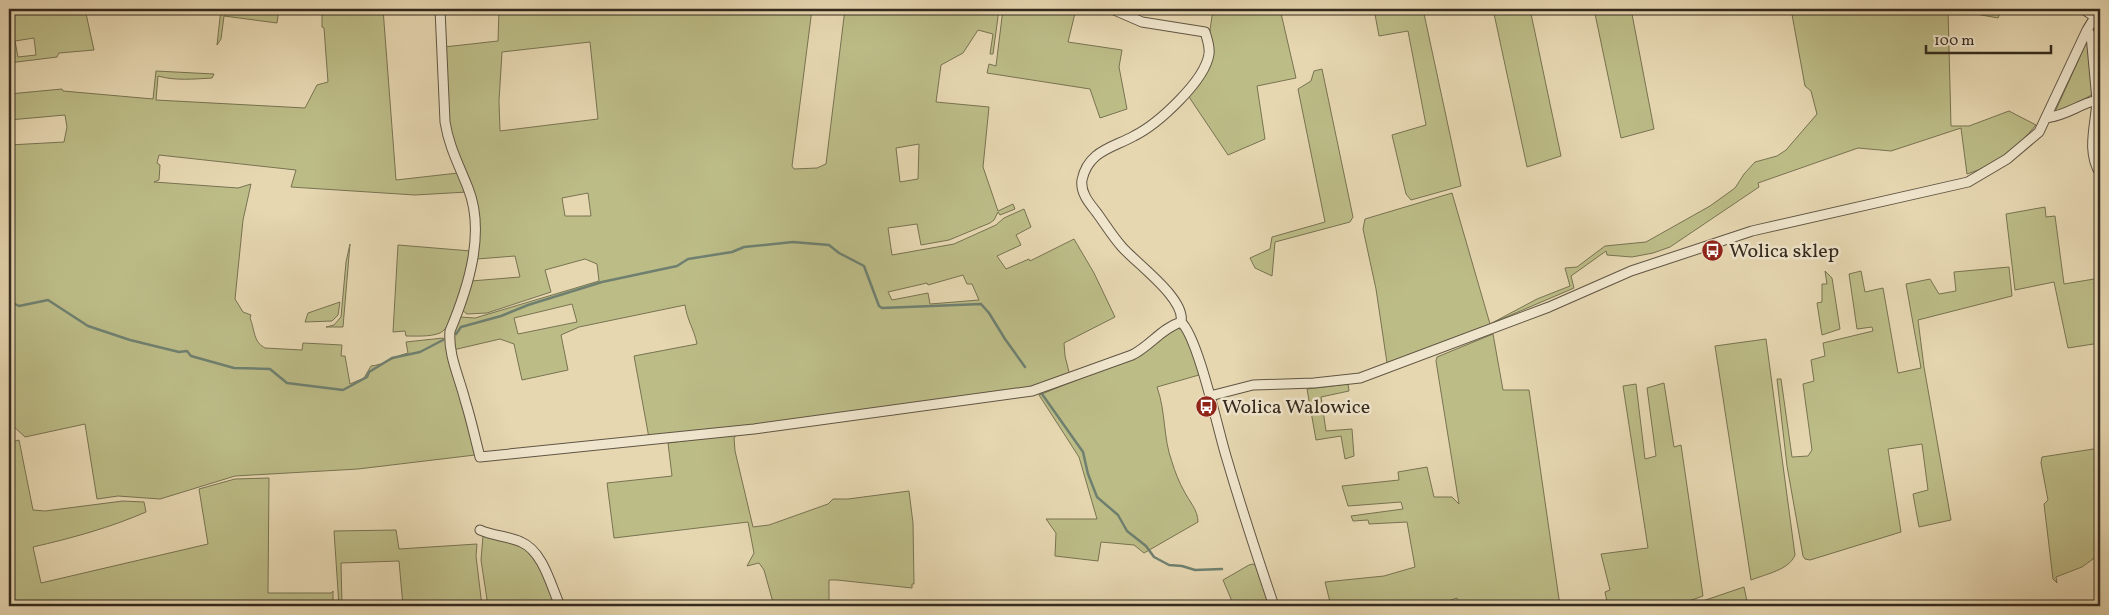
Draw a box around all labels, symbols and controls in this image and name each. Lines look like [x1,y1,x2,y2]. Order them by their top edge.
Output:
scale bar [1926,22,2052,54]
text: 100 m [1934,31,1974,52]
bus stop icon: Wolica sklep [1701,238,1725,262]
place label: Wolica sklep [1729,238,1839,266]
bus stop icon: Wolica Walowice [1194,394,1218,418]
place label: Wolica Walowice [1222,394,1370,422]

